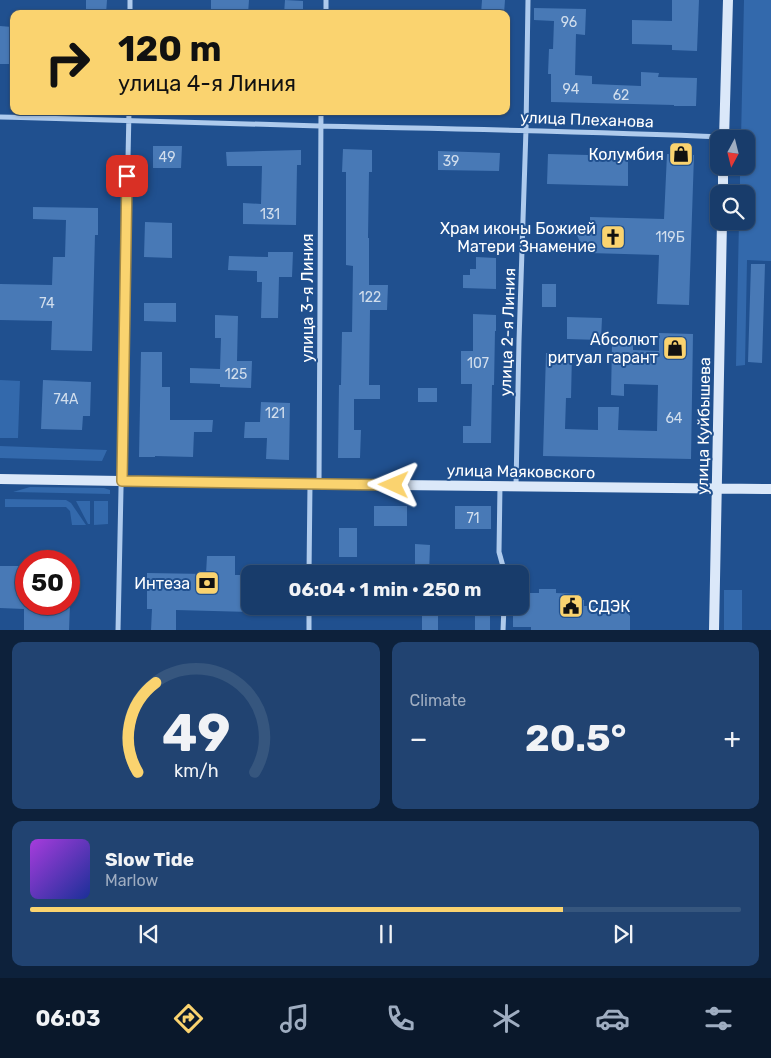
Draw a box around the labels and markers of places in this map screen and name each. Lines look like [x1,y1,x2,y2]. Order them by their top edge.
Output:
shop icon: Колумбия [668,141,694,167]
place label: Колумбия [588,145,664,164]
pin [106,155,148,197]
place label: Храм иконы Божией Матери Знамение [440,219,596,256]
church icon: Храм иконы Божией Матери Знамение [600,224,626,250]
place label: Абсолют ритуал гарант [548,330,658,367]
shop icon: Абсолют ритуал гарант [662,335,688,361]
bank icon: Интеза [194,570,220,596]
place label: Интеза [134,574,190,593]
public building icon: СДЭК [558,593,584,619]
place label: СДЭК [588,597,630,616]

